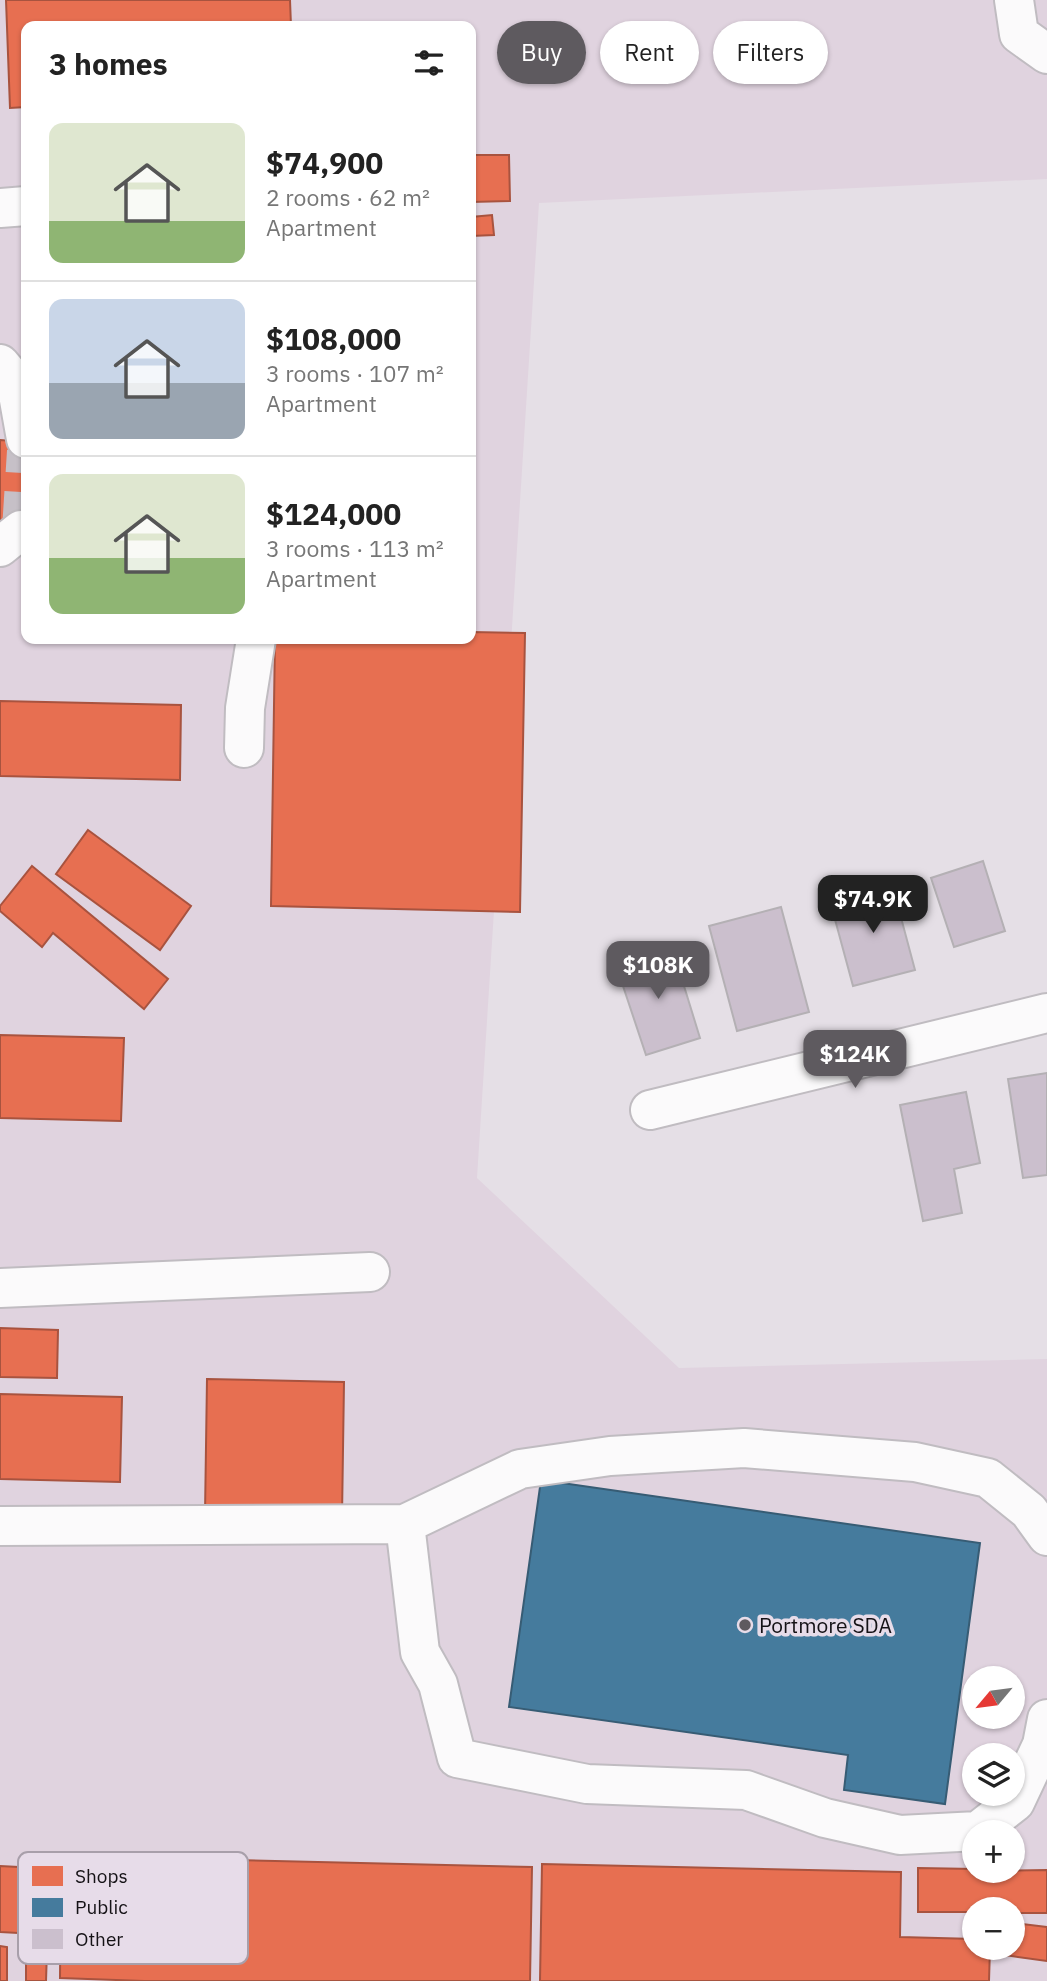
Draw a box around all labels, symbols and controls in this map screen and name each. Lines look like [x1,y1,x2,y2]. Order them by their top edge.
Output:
chip: Buy [497,21,586,84]
chip: Rent [600,21,699,84]
chip: Filters [713,21,828,84]
text: 3 homes [49,44,168,83]
icon: filters [410,44,448,82]
text: $74,900 [266,143,383,182]
icon: home [105,151,189,235]
text: 2 rooms · 62 m² [266,182,430,212]
text: Apartment [266,212,377,242]
text: $108,000 [266,319,401,358]
icon: home [105,327,189,411]
text: 3 rooms · 107 m² [266,358,444,388]
text: Apartment [266,388,377,418]
text: $124,000 [266,494,401,533]
icon: home [105,502,189,586]
text: 3 rooms · 113 m² [266,533,444,563]
text: Apartment [266,563,377,593]
pin: $74.9K [816,876,930,935]
text: $74.9K [834,883,912,913]
pin: $108K [609,942,707,1001]
text: $108K [622,949,694,979]
pin: $124K [806,1030,904,1090]
text: $124K [819,1038,891,1068]
place label: Portmore SDA [759,1611,892,1639]
marker: Portmore SDA [737,1617,753,1633]
north arrow [962,1666,1026,1729]
map controls [962,1666,1025,1960]
button: layers [962,1743,1025,1806]
button: + [962,1820,1025,1883]
legend [18,1852,248,1964]
text: Shops [75,1864,128,1888]
text: Public [75,1895,128,1919]
button: − [962,1897,1025,1960]
text: Other [75,1927,123,1951]

